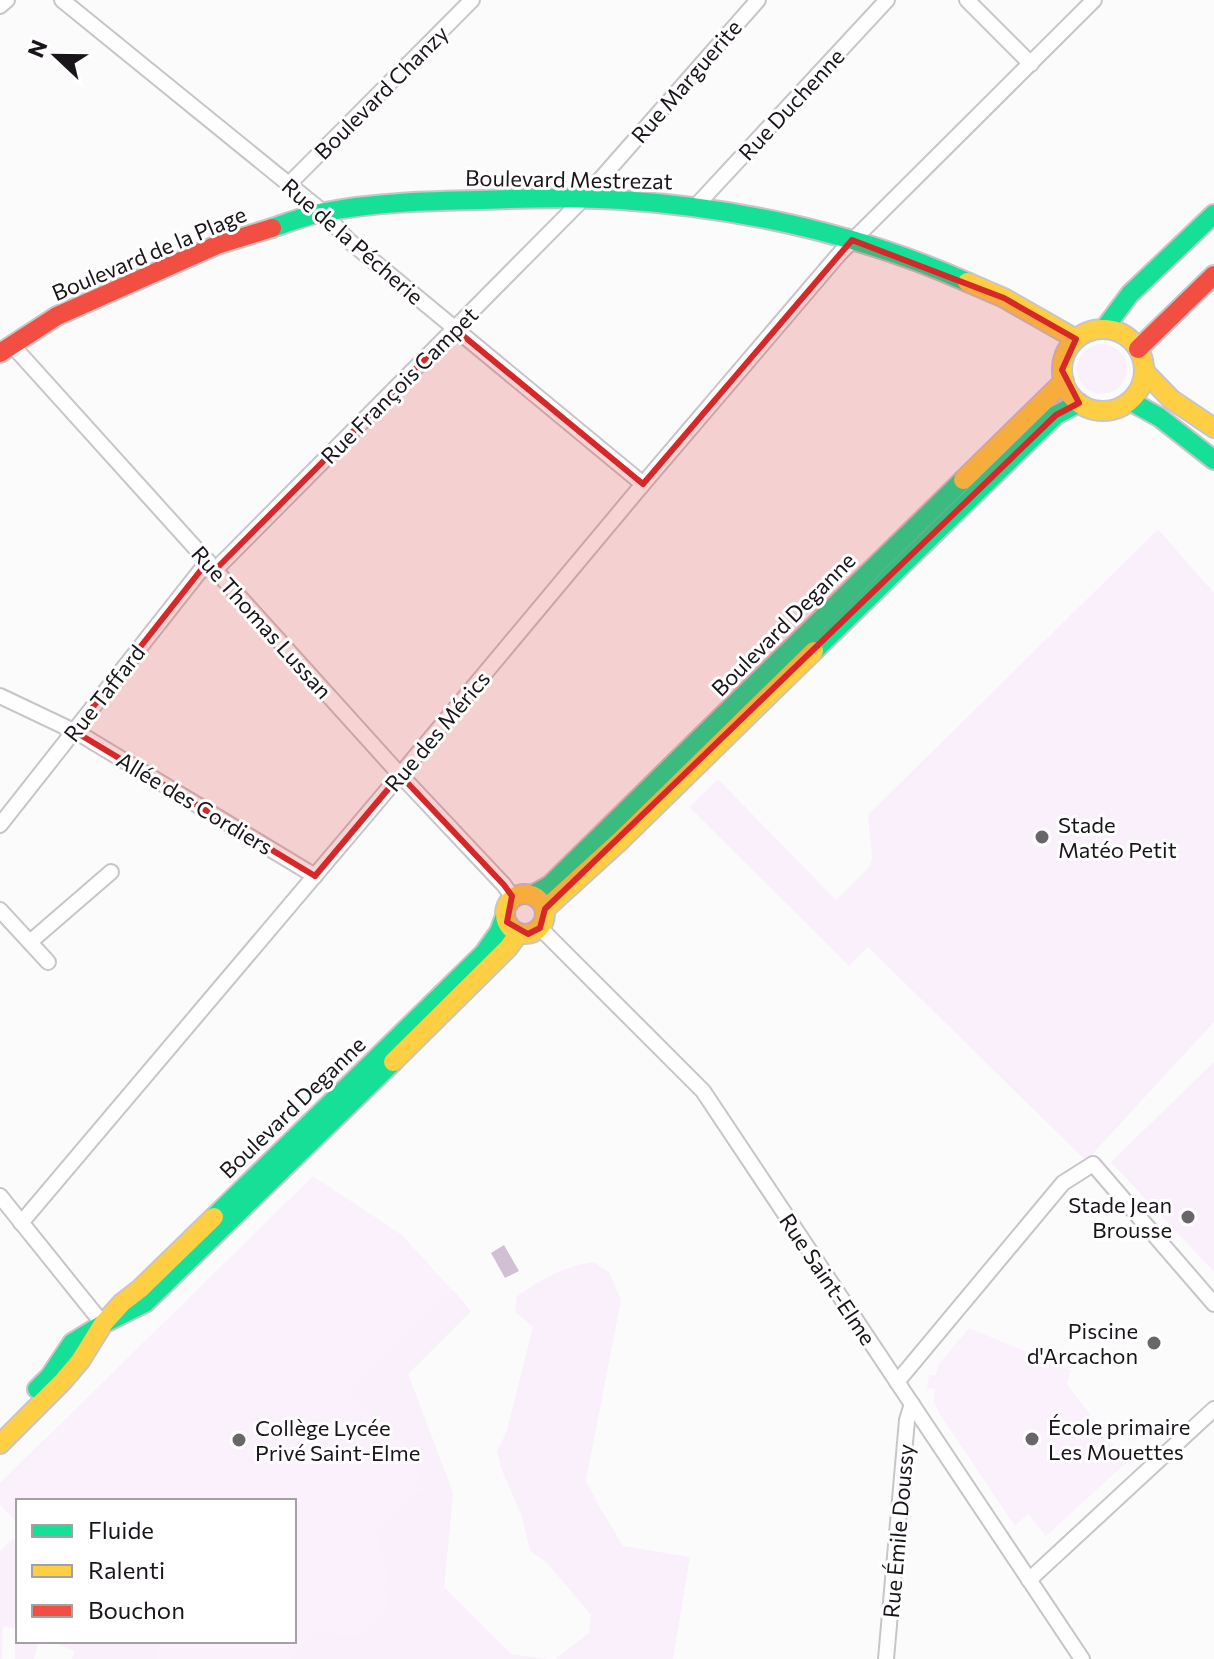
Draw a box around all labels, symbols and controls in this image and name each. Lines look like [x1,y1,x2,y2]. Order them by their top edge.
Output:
street label: Rue Marguerite [625,14,747,148]
north arrow [16,16,96,96]
street label: Boulevard Chanzy [308,19,454,165]
text: N [21,36,53,61]
street label: Rue Duchenne [732,42,850,166]
street label: Boulevard Mestrezat [465,164,673,194]
street label: Rue de la Pécherie [277,172,429,310]
street label: Boulevard de la Plage [48,200,250,306]
street label: Rue François Campet [315,301,483,469]
street label: Rue Thomas Lussan [186,540,338,704]
street label: Boulevard Deganne [705,546,861,702]
street label: Rue Taffard [58,639,150,747]
street label: Rue des Mérics [379,665,495,797]
street label: Allée des Cordiers [112,746,278,860]
place label: Stade Matéo Petit [1058,811,1177,863]
marker: Stade Matéo Petit [1033,828,1051,846]
street label: Boulevard Deganne [213,1030,371,1184]
place label: Stade Jean Brousse [1068,1191,1172,1243]
street label: Rue Saint-Elme [774,1208,882,1350]
marker: Stade Jean Brousse [1179,1208,1197,1226]
place label: Piscine d'Arcachon [1027,1317,1138,1369]
marker: Piscine d'Arcachon [1145,1334,1163,1352]
place label: École primaire Les Mouettes [1048,1413,1190,1465]
place label: Collège Lycée Privé Saint-Elme [255,1414,420,1466]
marker: École primaire Les Mouettes [1023,1430,1041,1448]
marker: Collège Lycée Privé Saint-Elme [230,1431,248,1449]
street label: Rue Émile Doussy [877,1443,919,1619]
legend [16,1499,296,1643]
text: Fluide [88,1515,154,1544]
text: Ralenti [88,1555,165,1584]
text: Bouchon [88,1595,185,1624]

